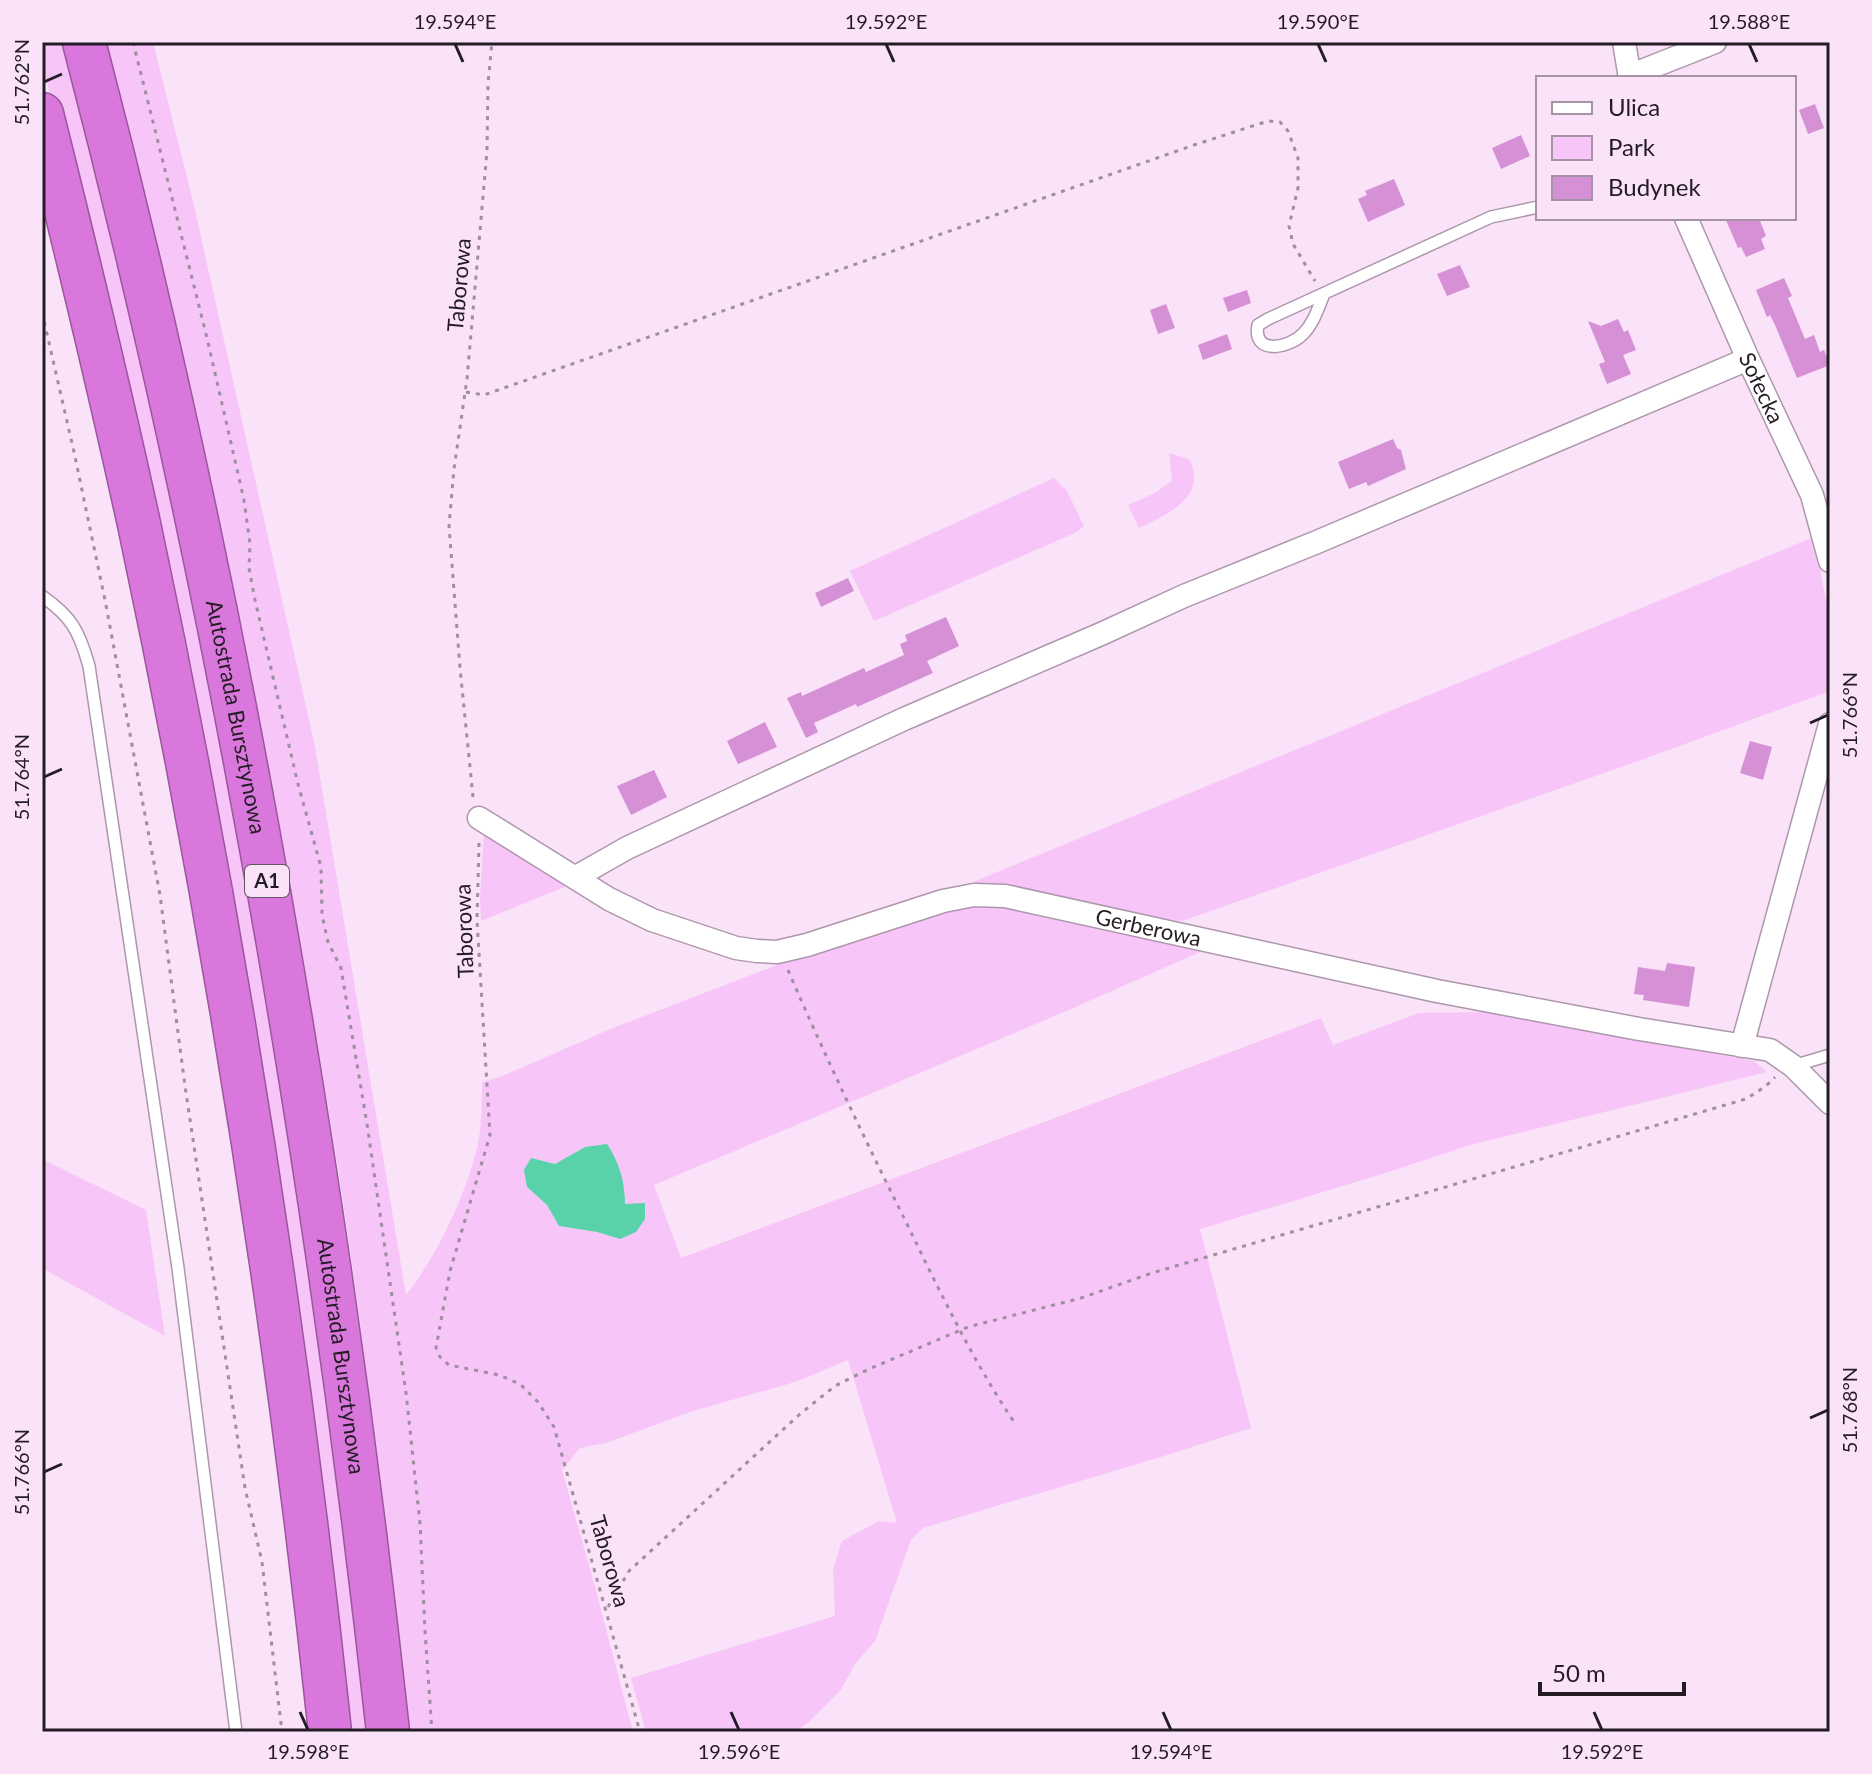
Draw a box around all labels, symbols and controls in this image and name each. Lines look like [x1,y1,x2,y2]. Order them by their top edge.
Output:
text: 19.594°E [414,9,496,33]
text: 19.592°E [845,9,927,33]
text: 19.590°E [1277,9,1359,33]
text: 19.588°E [1708,9,1790,33]
text: 51.762°N [9,39,33,125]
legend [1536,76,1796,220]
text: Ulica [1608,92,1660,121]
text: Park [1608,132,1656,161]
text: Budynek [1608,172,1702,201]
street label: Taborowa [441,237,476,333]
street label: Sołecka [1734,348,1790,428]
street label: Autostrada Bursztynowa [201,597,272,836]
text: 51.766°N [1837,672,1861,758]
text: 51.764°N [9,734,33,820]
road number: A1 [245,865,289,897]
street label: Taborowa [448,883,479,979]
street label: Gerberowa [1093,902,1204,952]
street label: Autostrada Bursztynowa [312,1236,371,1476]
text: 51.768°N [1837,1367,1861,1453]
text: 51.766°N [9,1429,33,1515]
street label: Taborowa [585,1512,636,1610]
scale bar [1540,1646,1684,1696]
text: 50 m [1552,1658,1606,1687]
text: 19.598°E [267,1739,349,1763]
text: 19.596°E [698,1739,780,1763]
text: 19.594°E [1130,1739,1212,1763]
text: 19.592°E [1561,1739,1643,1763]

